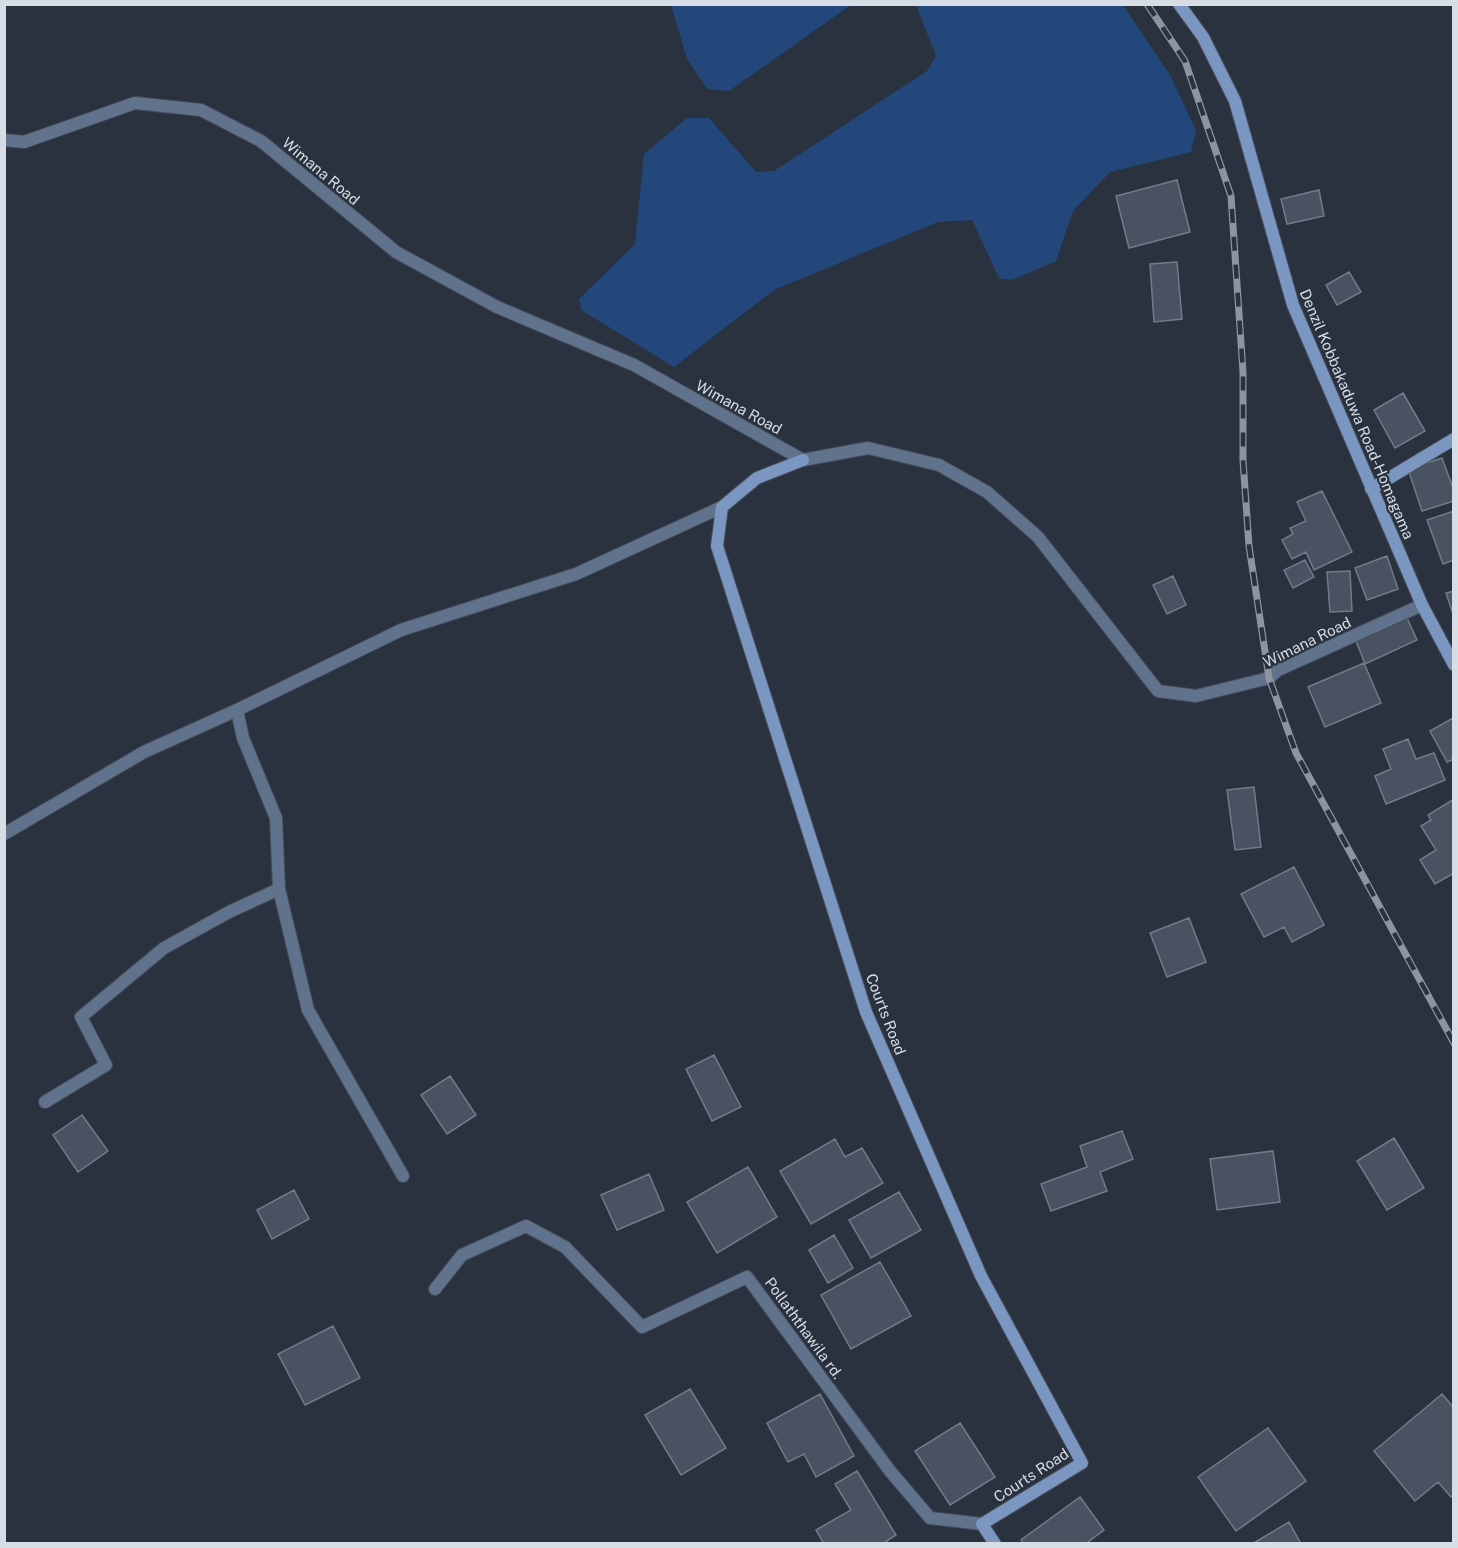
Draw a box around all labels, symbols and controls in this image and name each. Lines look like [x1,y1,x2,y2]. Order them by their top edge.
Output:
street label: Wimana Road [279,134,363,208]
street label: Denzil Kobbakaduwa Road-Homagama [1296,287,1418,541]
street label: Wimana Road [693,376,785,438]
street label: Wimana Road [1260,613,1354,671]
street label: Courts Road [863,971,909,1057]
street label: Pollaththawila rd. [761,1274,847,1382]
street label: Courts Road [990,1445,1072,1505]

